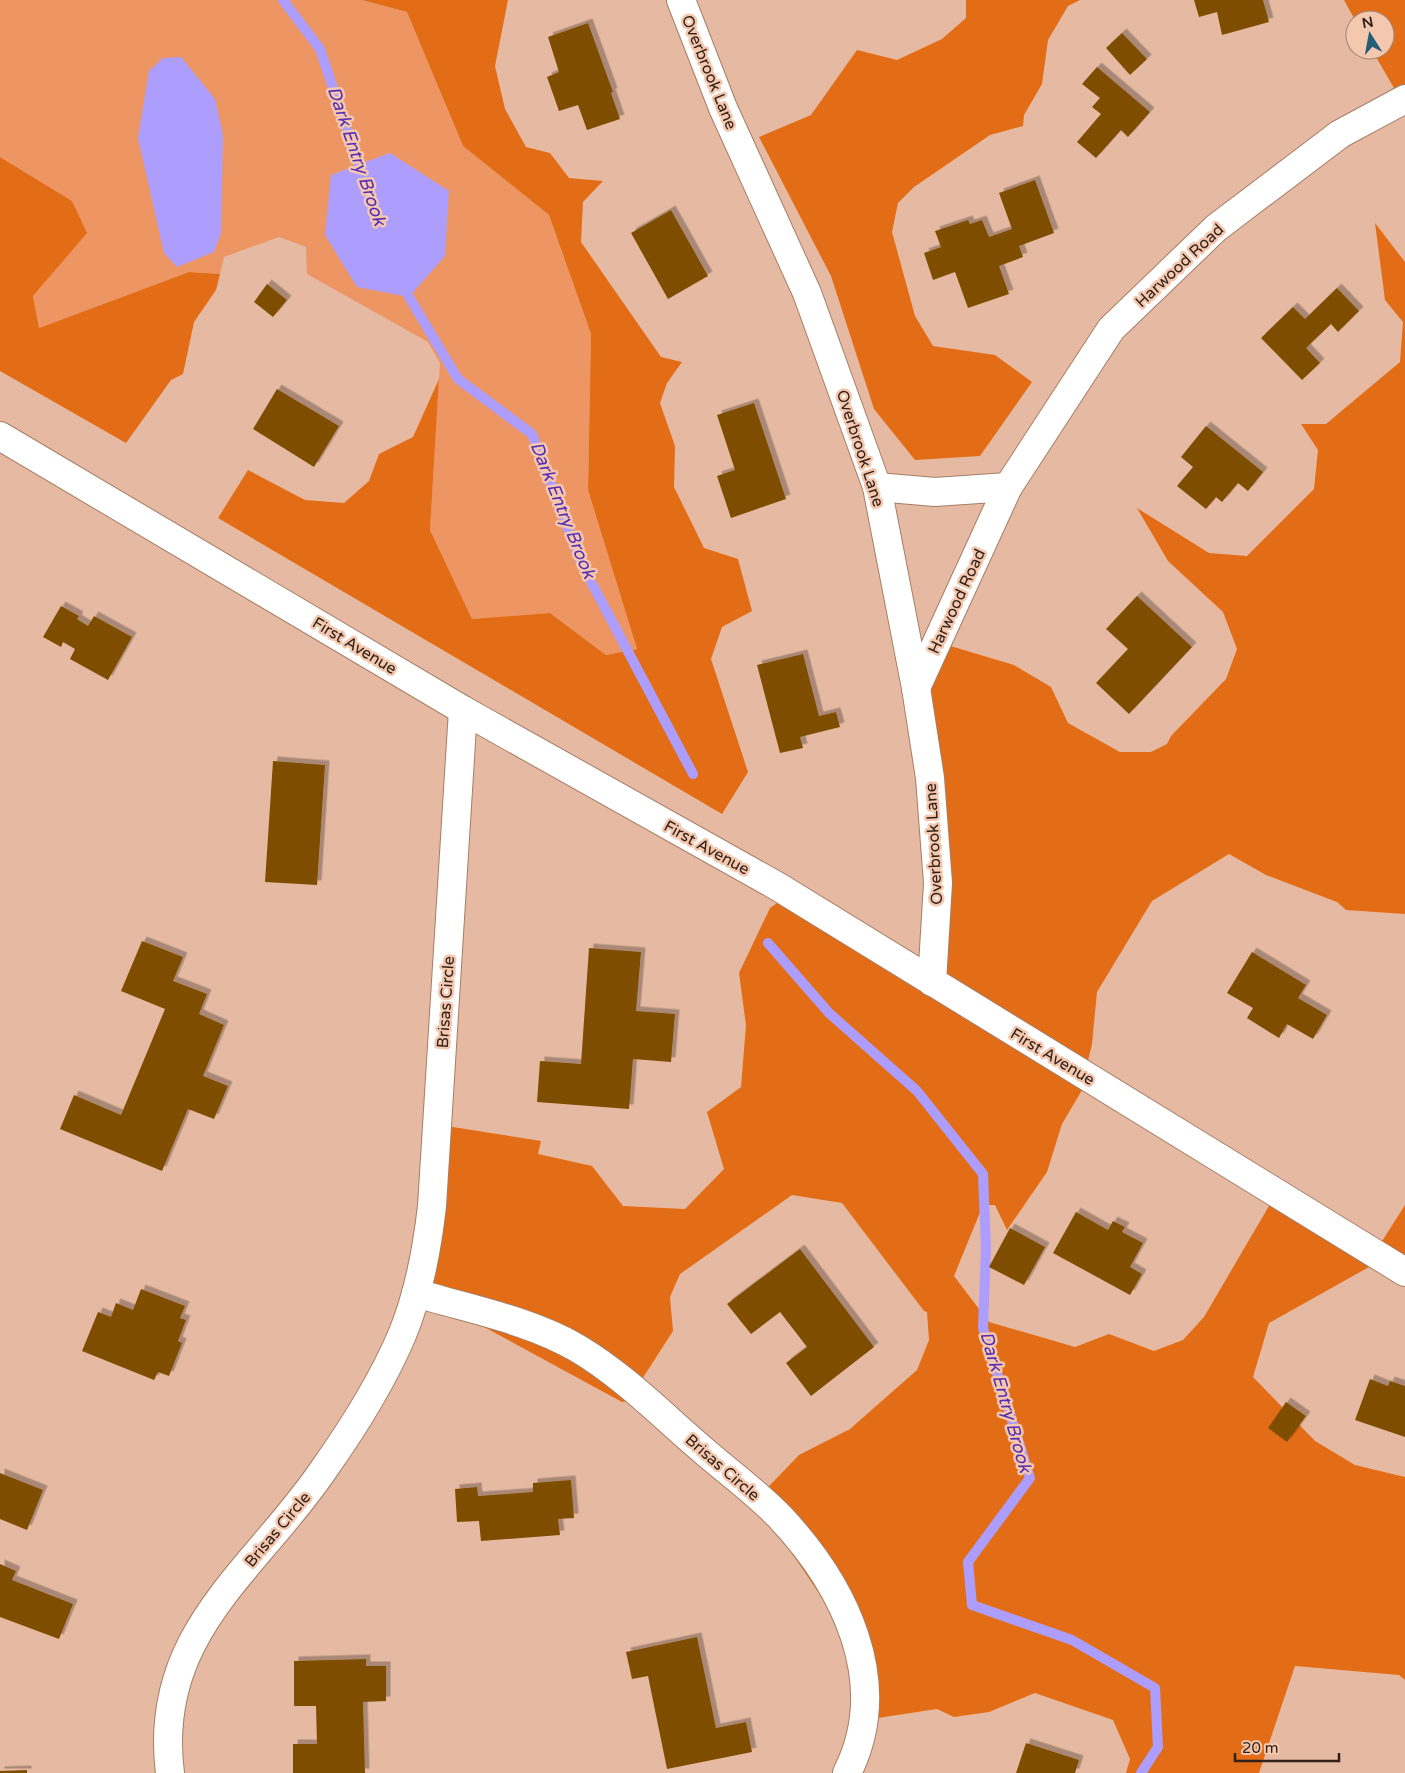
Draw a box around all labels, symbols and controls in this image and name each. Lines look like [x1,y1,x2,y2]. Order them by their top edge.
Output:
north arrow [1345,10,1395,60]
street label: Overbrook Lane [677,12,741,133]
text: N [1360,13,1375,32]
water label: Dark Entry Brook [323,84,392,230]
street label: Harwood Road [1131,220,1228,312]
street label: Overbrook Lane [832,387,888,509]
water label: Dark Entry Brook [526,438,601,583]
street label: Harwood Road [924,546,990,657]
street label: First Avenue [309,613,400,679]
street label: Overbrook Lane [921,783,947,905]
street label: First Avenue [660,816,753,880]
street label: Brisas Circle [433,955,459,1049]
street label: First Avenue [1007,1024,1098,1090]
water label: Dark Entry Brook [975,1329,1037,1476]
street label: Brisas Circle [681,1430,764,1506]
street label: Brisas Circle [240,1488,315,1571]
scale bar [1235,1730,1339,1762]
text: 20 m [1242,1739,1279,1757]

